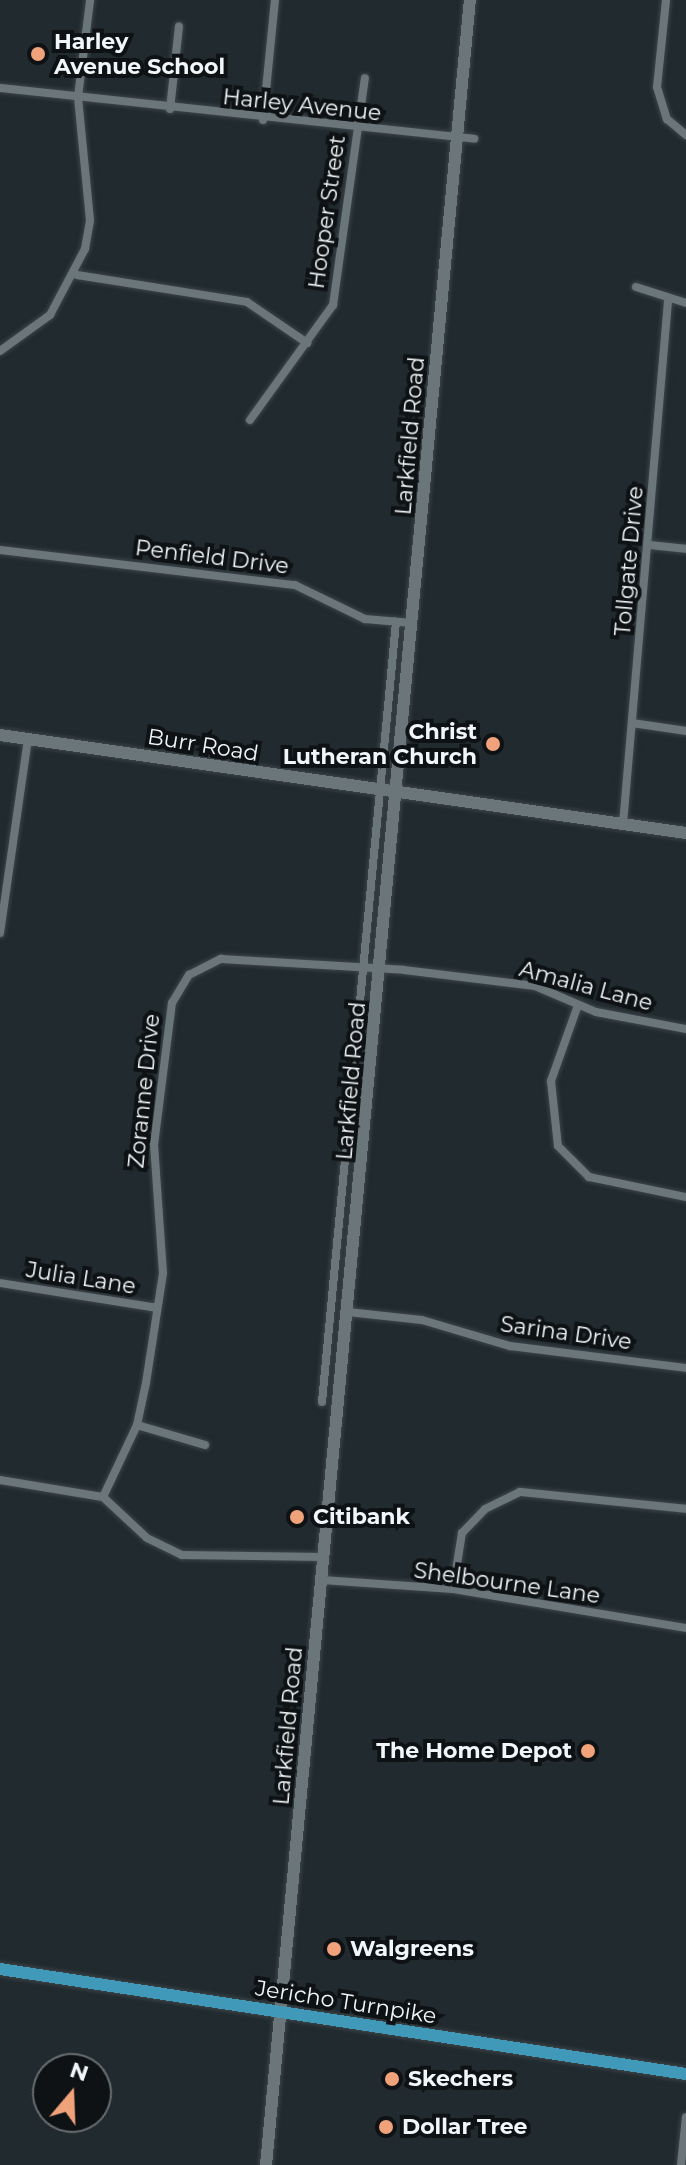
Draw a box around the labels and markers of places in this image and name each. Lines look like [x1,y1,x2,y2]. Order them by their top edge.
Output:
place label: Harley Avenue School [54,28,225,80]
marker: Harley Avenue School [29,45,47,63]
place label: Christ Lutheran Church [283,718,477,770]
marker: Christ Lutheran Church [484,735,502,753]
place label: Citibank [313,1504,410,1530]
marker: Citibank [288,1508,306,1526]
place label: The Home Depot [376,1738,572,1764]
marker: The Home Depot [579,1742,597,1760]
place label: Walgreens [350,1936,474,1962]
marker: Walgreens [325,1940,343,1958]
place label: Skechers [408,2066,513,2092]
marker: Skechers [383,2070,401,2088]
place label: Dollar Tree [402,2114,528,2140]
marker: Dollar Tree [377,2118,395,2136]

